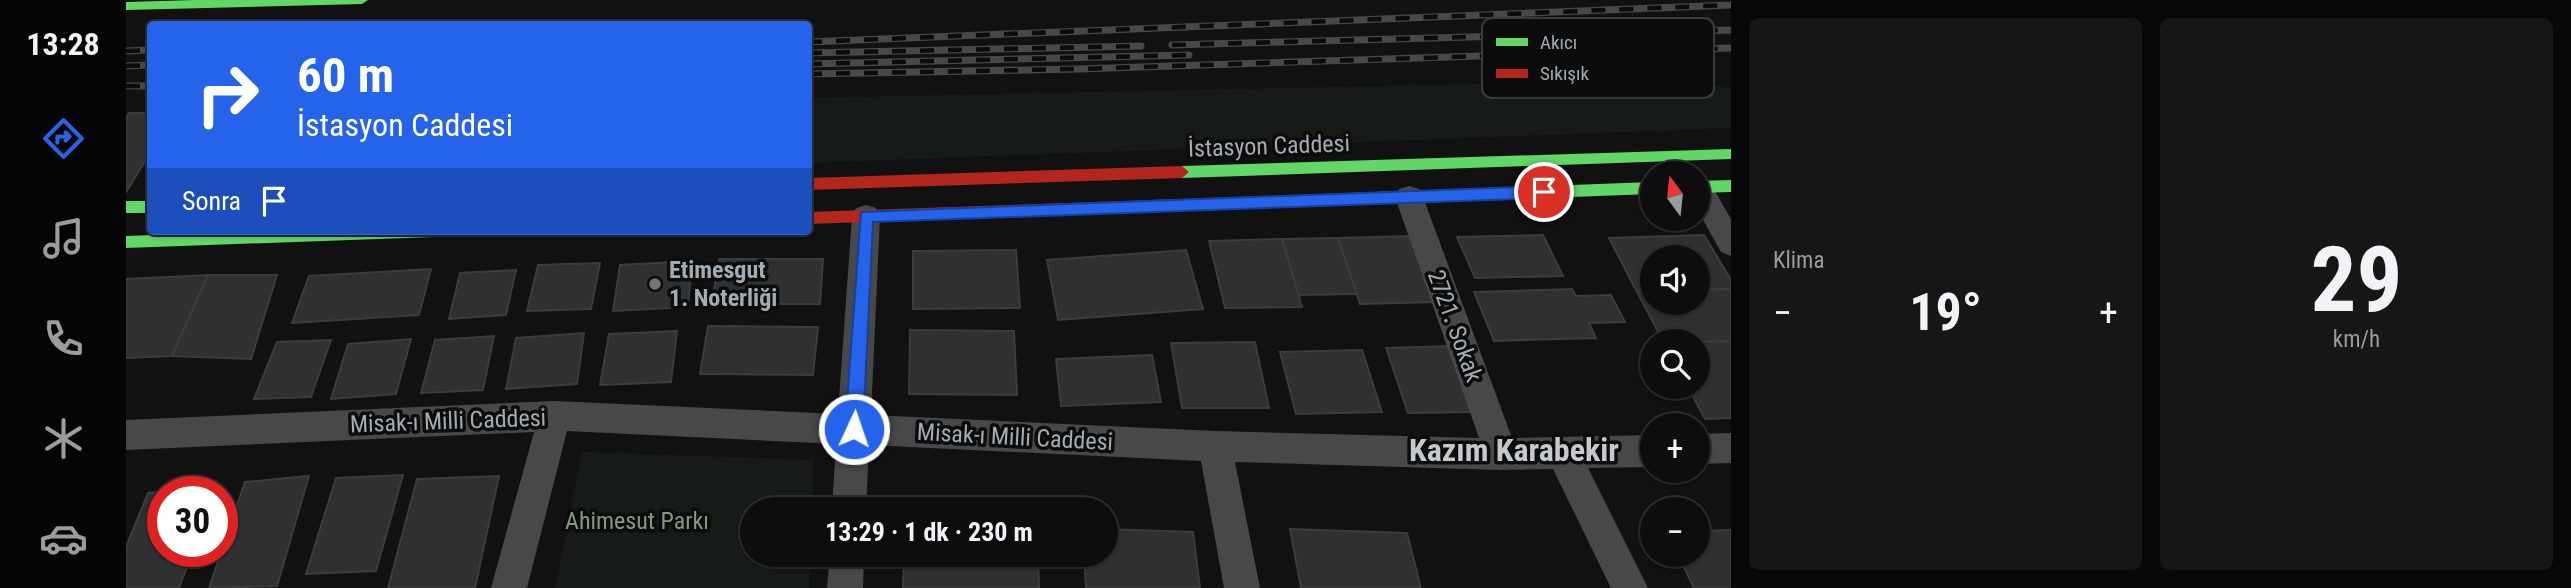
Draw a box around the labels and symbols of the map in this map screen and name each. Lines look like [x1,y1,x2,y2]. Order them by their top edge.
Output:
legend [1482,18,1714,98]
text: Akıcı [1540,31,1577,54]
text: Sıkışık [1540,62,1589,85]
street label: İstasyon Caddesi [1188,129,1350,163]
north arrow [1640,161,1710,231]
pin [1514,162,1574,222]
place label: Etimesgut 1. Noterliği [669,256,777,312]
street label: 2721. Sokak [1422,266,1488,386]
marker: Etimesgut 1. Noterliği [647,276,663,292]
position arrow [817,392,891,466]
street label: Misak-ı Milli Caddesi [349,404,547,438]
street label: Misak-ı Milli Caddesi [916,418,1114,456]
district label: Kazım Karabekir [1409,431,1619,469]
speed limit sign: 30 [147,476,238,567]
park label: Ahimesut Parkı [565,507,709,535]

